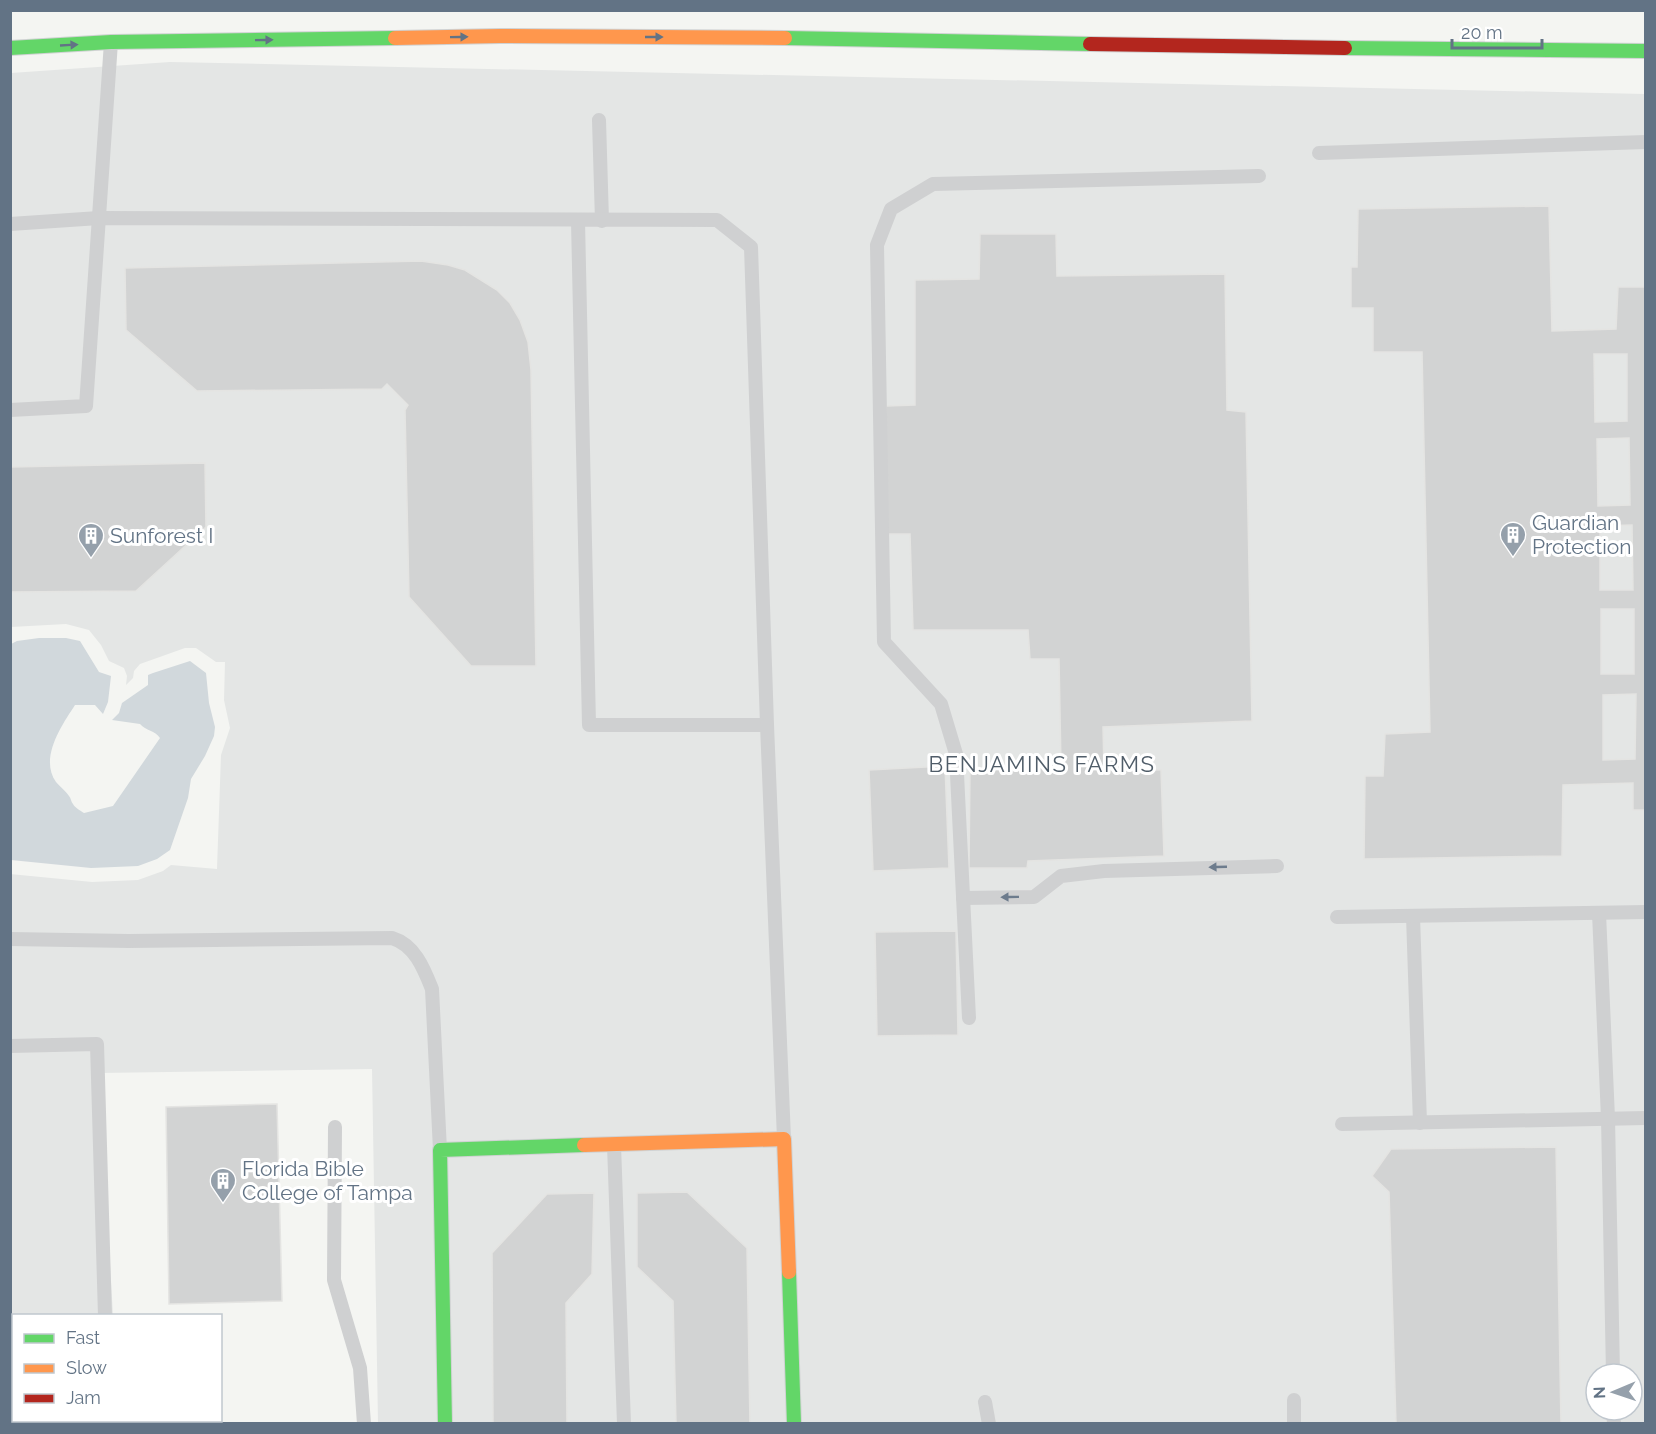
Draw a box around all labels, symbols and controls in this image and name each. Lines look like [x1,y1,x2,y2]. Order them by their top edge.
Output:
scale bar [1452,12,1542,50]
text: 20 m [1461,22,1503,43]
one-way arrow [449,32,468,41]
one-way arrow [644,32,663,42]
one-way arrow [254,35,273,45]
one-way arrow [59,40,78,49]
place label: Guardian Protection [1532,510,1632,559]
building icon: Guardian Protection [1498,520,1528,558]
building icon: Sunforest I [76,521,106,559]
place label: Sunforest I [110,523,214,548]
district label: BENJAMINS FARMS [929,751,1155,777]
one-way arrow [1209,863,1228,872]
one-way arrow [1000,893,1019,902]
place label: Florida Bible College of Tampa [242,1156,413,1205]
building icon: Florida Bible College of Tampa [208,1166,238,1204]
legend [12,1314,222,1422]
text: Fast [66,1327,100,1348]
text: Slow [66,1357,107,1378]
north arrow [1584,1362,1644,1422]
text: N [1590,1386,1609,1399]
text: Jam [66,1387,101,1408]

